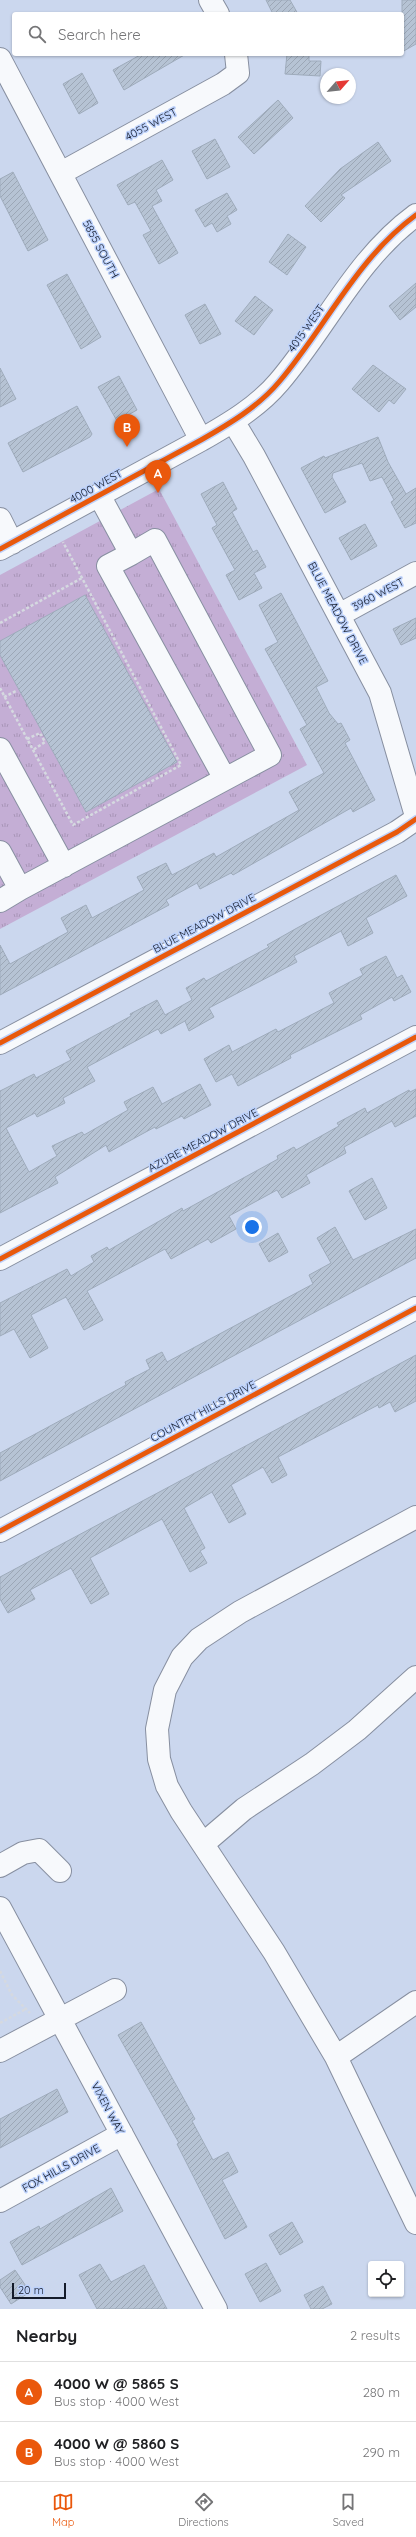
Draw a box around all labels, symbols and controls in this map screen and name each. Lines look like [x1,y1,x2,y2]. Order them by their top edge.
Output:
search box [12,12,404,56]
icon: search [26,23,48,45]
text: Search here [58,25,141,44]
north arrow [320,68,356,104]
street label: 4055 WEST [123,104,180,144]
street label: 5855 SOUTH [80,217,122,281]
street label: 4015 WEST [284,301,328,355]
pin: B [114,414,140,447]
pin: A [145,460,171,493]
street label: 4000 WEST [67,466,125,506]
street label: BLUE MEADOW DRIVE [305,559,371,667]
street label: 3960 WEST [350,574,407,614]
street label: BLUE MEADOW DRIVE [150,890,258,956]
street label: AZURE MEADOW DRIVE [146,1105,260,1175]
your location [242,1217,262,1237]
street label: COUNTRY HILLS DRIVE [148,1377,258,1445]
street label: VIXEN WAY [88,2079,128,2137]
street label: FOX HILLS DRIVE [20,2141,102,2195]
map controls [368,2261,404,2297]
button: locate [368,2261,404,2297]
scale bar [12,2281,66,2300]
text: 20 m [18,2283,44,2297]
text: Nearby [16,2325,77,2346]
text: 2 results [350,2327,400,2343]
text: 4000 W @ 5865 S [54,2374,179,2393]
text: A [25,2384,33,2400]
text: 280 m [363,2384,400,2400]
text: Bus stop · 4000 West [54,2393,179,2409]
text: 4000 W @ 5860 S [54,2434,179,2453]
text: B [25,2444,33,2460]
text: 290 m [362,2444,400,2460]
text: Bus stop · 4000 West [54,2453,179,2469]
tab: Map [52,2491,74,2529]
tab: Directions [178,2491,229,2529]
tab: Saved [333,2491,364,2529]

